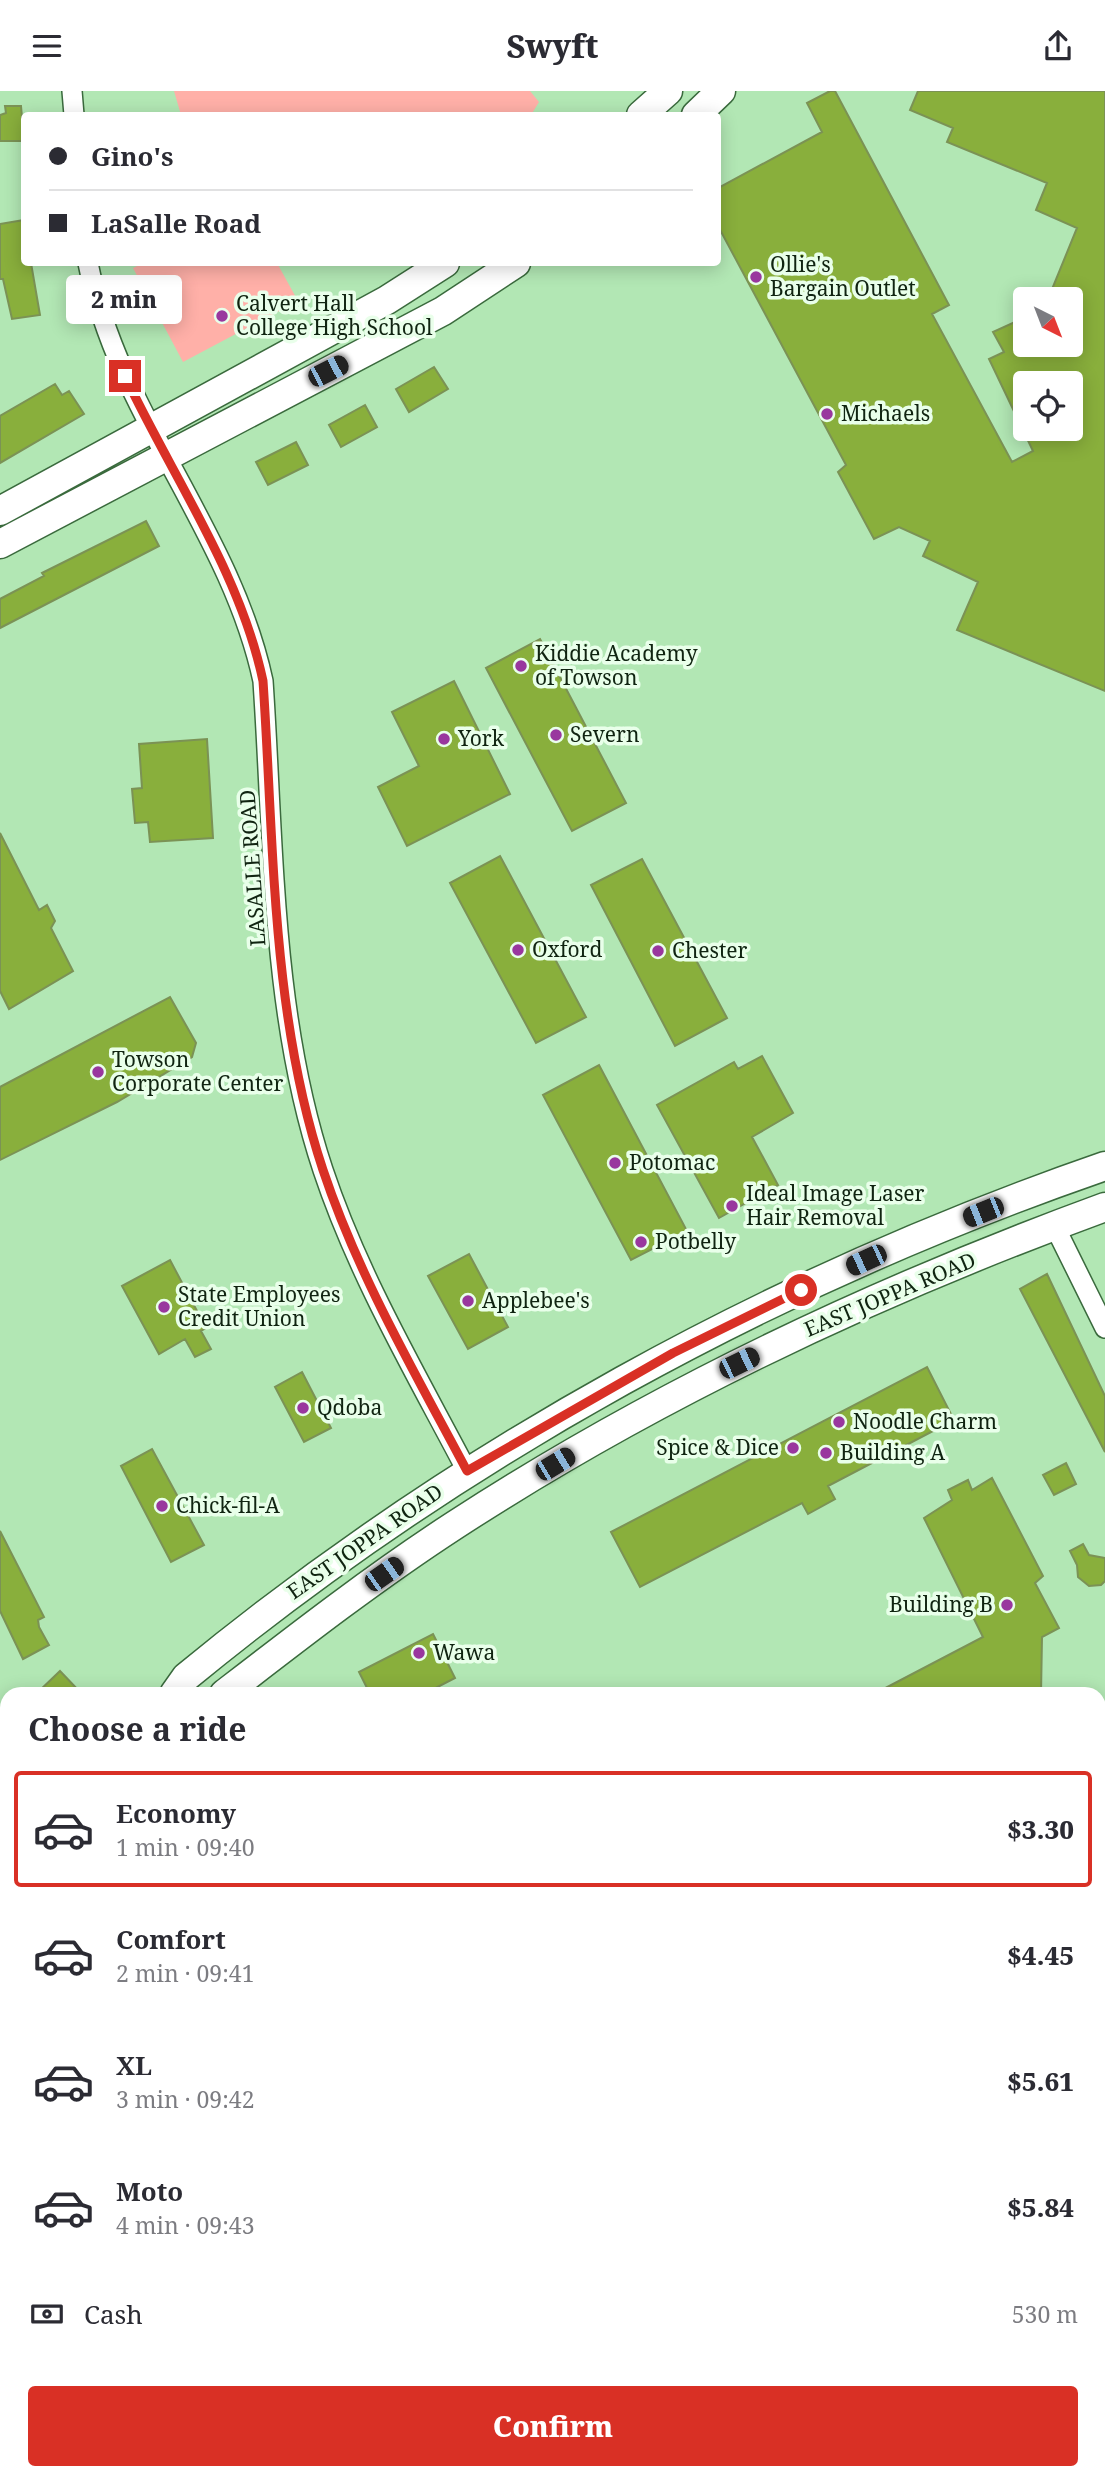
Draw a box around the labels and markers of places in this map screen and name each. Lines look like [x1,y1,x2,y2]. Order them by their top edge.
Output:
place label: Ollie's Bargain Outlet [770,250,916,302]
marker: Ollie's Bargain Outlet [748,269,764,285]
place label: Calvert Hall College High School [236,289,433,341]
marker: Calvert Hall College High School [214,308,230,324]
place label: Michaels [841,399,930,427]
marker: Michaels [819,406,835,422]
place label: Kiddie Academy of Towson [535,639,698,691]
marker: Kiddie Academy of Towson [513,658,529,674]
place label: Severn [570,720,640,748]
place label: York [457,724,505,752]
marker: Severn [548,727,564,743]
marker: York [436,731,452,747]
place label: Oxford [532,935,602,963]
place label: Chester [672,936,748,964]
marker: Oxford [510,942,526,958]
marker: Chester [650,943,666,959]
place label: Towson Corporate Center [112,1045,284,1097]
marker: Towson Corporate Center [90,1064,106,1080]
place label: Potomac [629,1148,715,1176]
marker: Potomac [607,1155,623,1171]
place label: Ideal Image Laser Hair Removal [746,1179,925,1231]
marker: Ideal Image Laser Hair Removal [724,1198,740,1214]
place label: Potbelly [655,1227,736,1255]
marker: Potbelly [633,1234,649,1250]
place label: State Employees Credit Union [178,1280,341,1332]
place label: Applebee's [482,1286,590,1314]
marker: Applebee's [460,1293,476,1309]
marker: State Employees Credit Union [156,1299,172,1315]
place label: Qdoba [317,1393,382,1421]
marker: Qdoba [295,1400,311,1416]
place label: Noodle Charm [853,1407,997,1435]
marker: Noodle Charm [831,1414,847,1430]
place label: Spice & Dice [656,1433,779,1461]
place label: Building A [840,1438,945,1466]
marker: Spice & Dice [785,1440,801,1456]
marker: Building A [818,1445,834,1461]
place label: Chick-fil-A [176,1491,280,1519]
marker: Chick-fil-A [154,1498,170,1514]
place label: Building B [889,1590,993,1618]
marker: Building B [999,1597,1015,1613]
place label: Wawa [433,1638,495,1666]
marker: Wawa [411,1645,427,1661]

